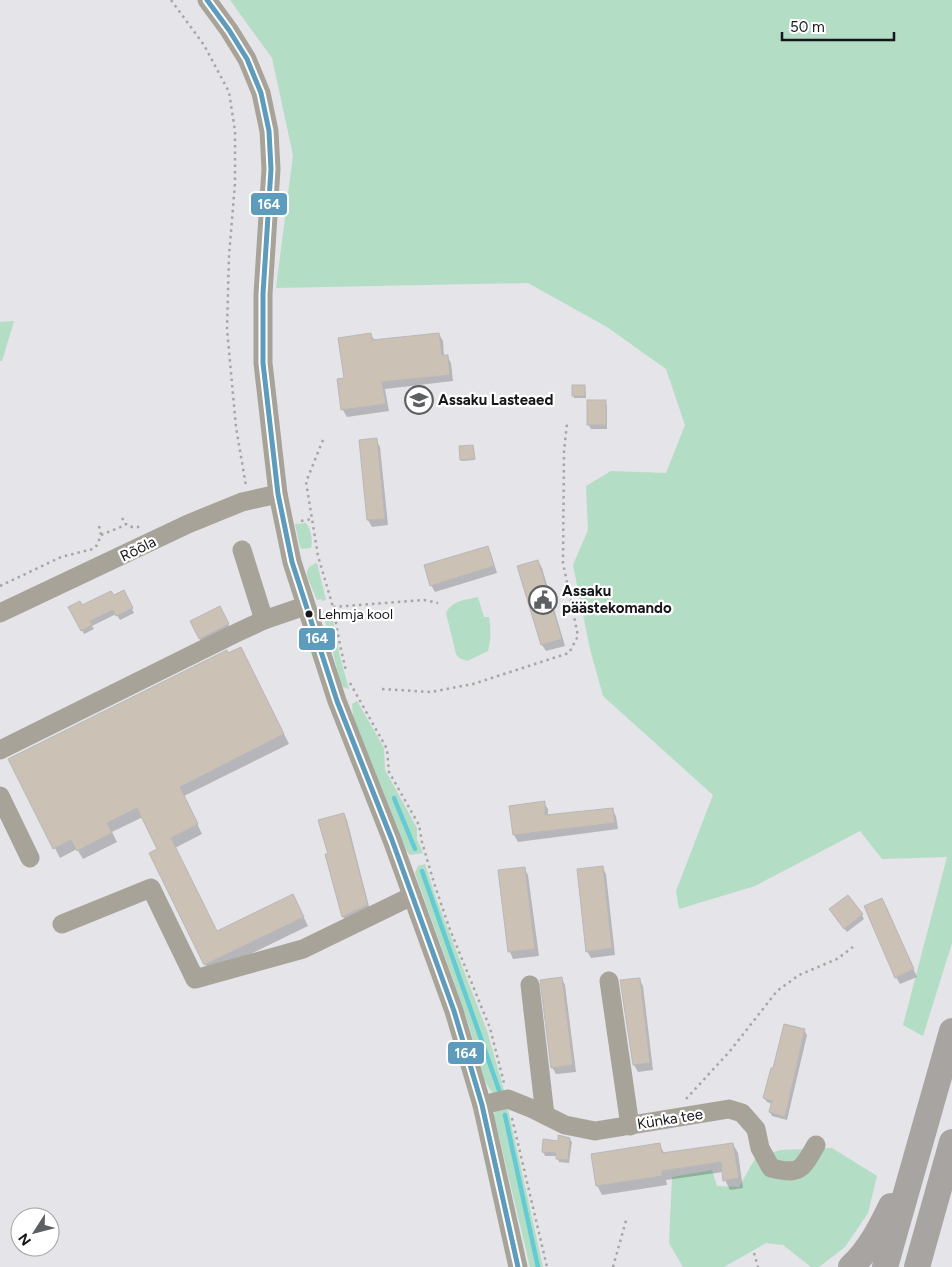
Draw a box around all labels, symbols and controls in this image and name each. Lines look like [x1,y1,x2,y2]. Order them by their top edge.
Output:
scale bar [782,10,894,42]
text: 50 m [790,18,825,36]
line badge: 164 [250,192,288,216]
text: 164 [258,196,281,213]
school or university icon: Assaku Lasteaed [404,385,434,415]
place label: Assaku Lasteaed [438,391,553,409]
street label: Rõõla [117,533,159,565]
place label: Assaku päästekomando [562,582,672,617]
public building icon: Assaku päästekomando [528,585,558,615]
place label: Lehmja kool [318,606,393,623]
marker: Lehmja kool [304,609,314,619]
line badge: 164 [298,627,336,651]
text: 164 [306,630,329,647]
line badge: 164 [447,1041,485,1065]
text: 164 [455,1045,478,1062]
street label: Künka tee [636,1105,704,1133]
north arrow [10,1207,60,1257]
text: N [15,1230,35,1249]

